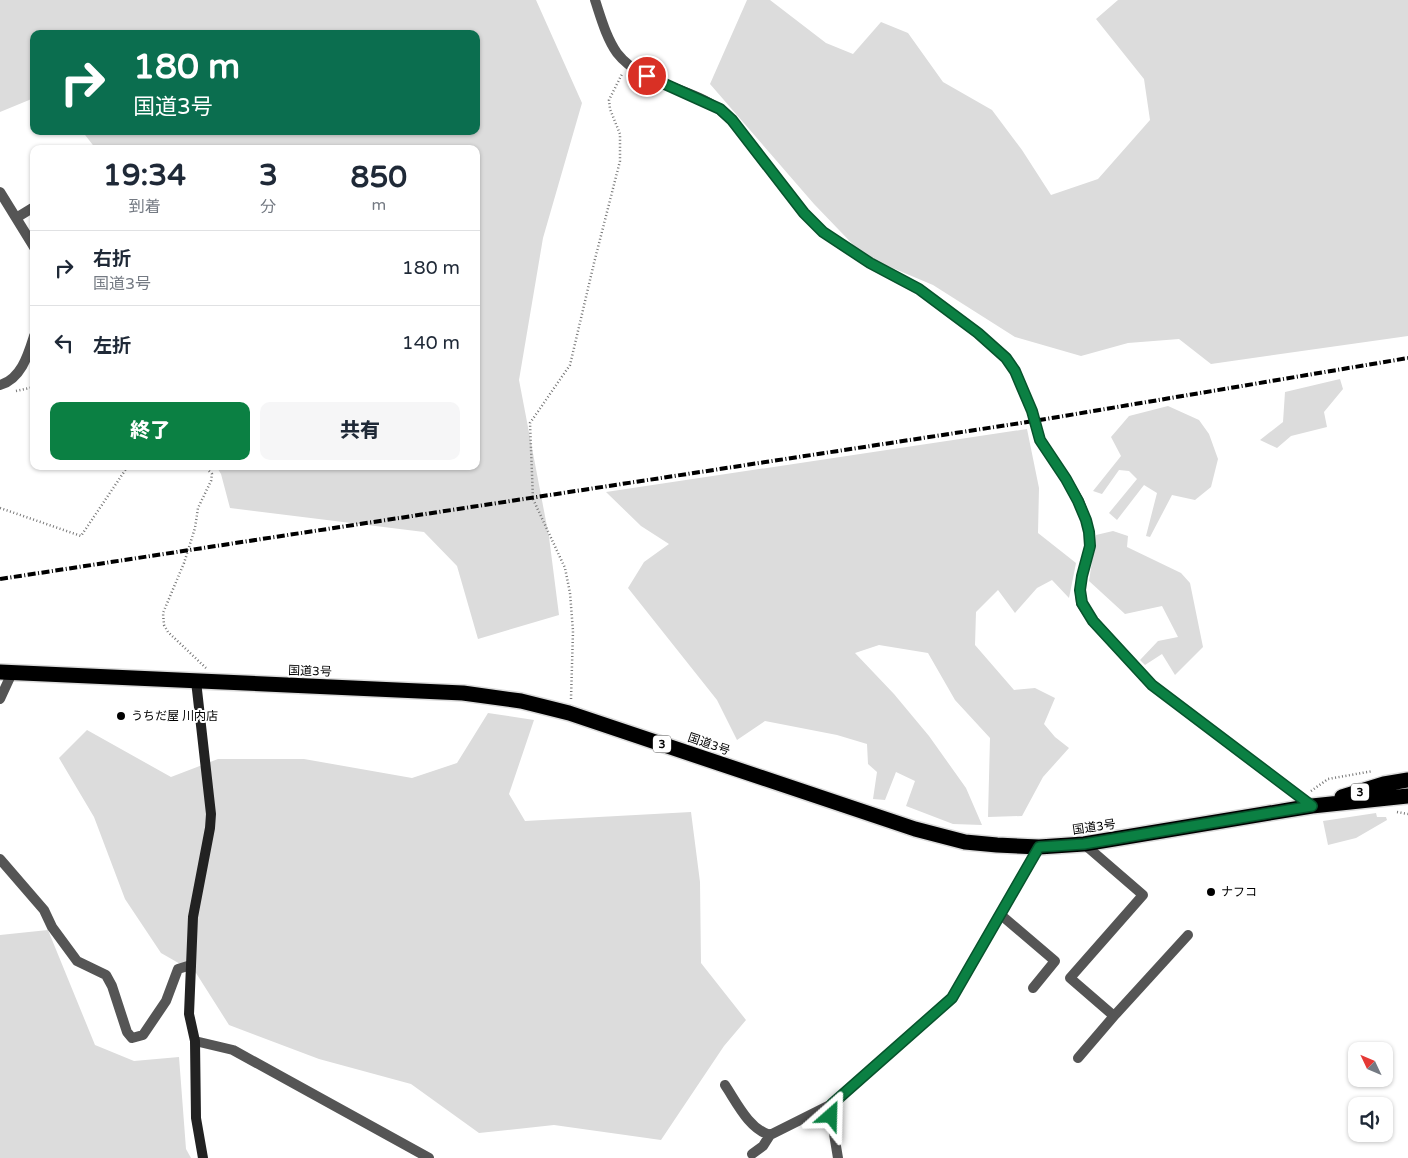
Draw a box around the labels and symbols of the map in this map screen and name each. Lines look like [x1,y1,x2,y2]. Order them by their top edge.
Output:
pin [626,55,668,97]
street label: 国道3号 [288,663,332,679]
place label: うちだ屋 川内店 [131,709,218,723]
marker: うちだ屋 川内店 [115,710,127,722]
street label: 国道3号 [686,730,732,758]
road number: 3 [653,736,671,752]
road number: 3 [1351,784,1369,800]
street label: 国道3号 [1071,817,1117,837]
place label: ナフコ [1221,885,1257,899]
marker: ナフコ [1205,886,1217,898]
north arrow [1348,1042,1392,1088]
position arrow [804,1089,856,1141]

